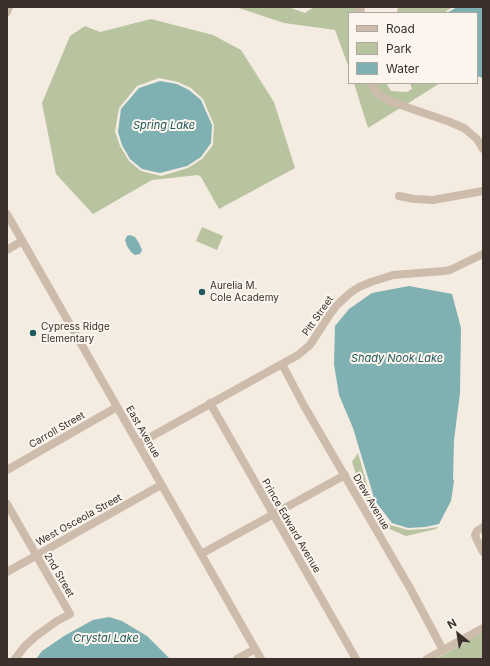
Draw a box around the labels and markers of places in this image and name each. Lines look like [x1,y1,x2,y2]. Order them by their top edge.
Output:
place label: Aurelia M. Cole Academy [210,280,279,304]
marker: Aurelia M. Cole Academy [197,287,207,297]
place label: Cypress Ridge Elementary [41,321,110,344]
marker: Cypress Ridge Elementary [28,328,38,338]

